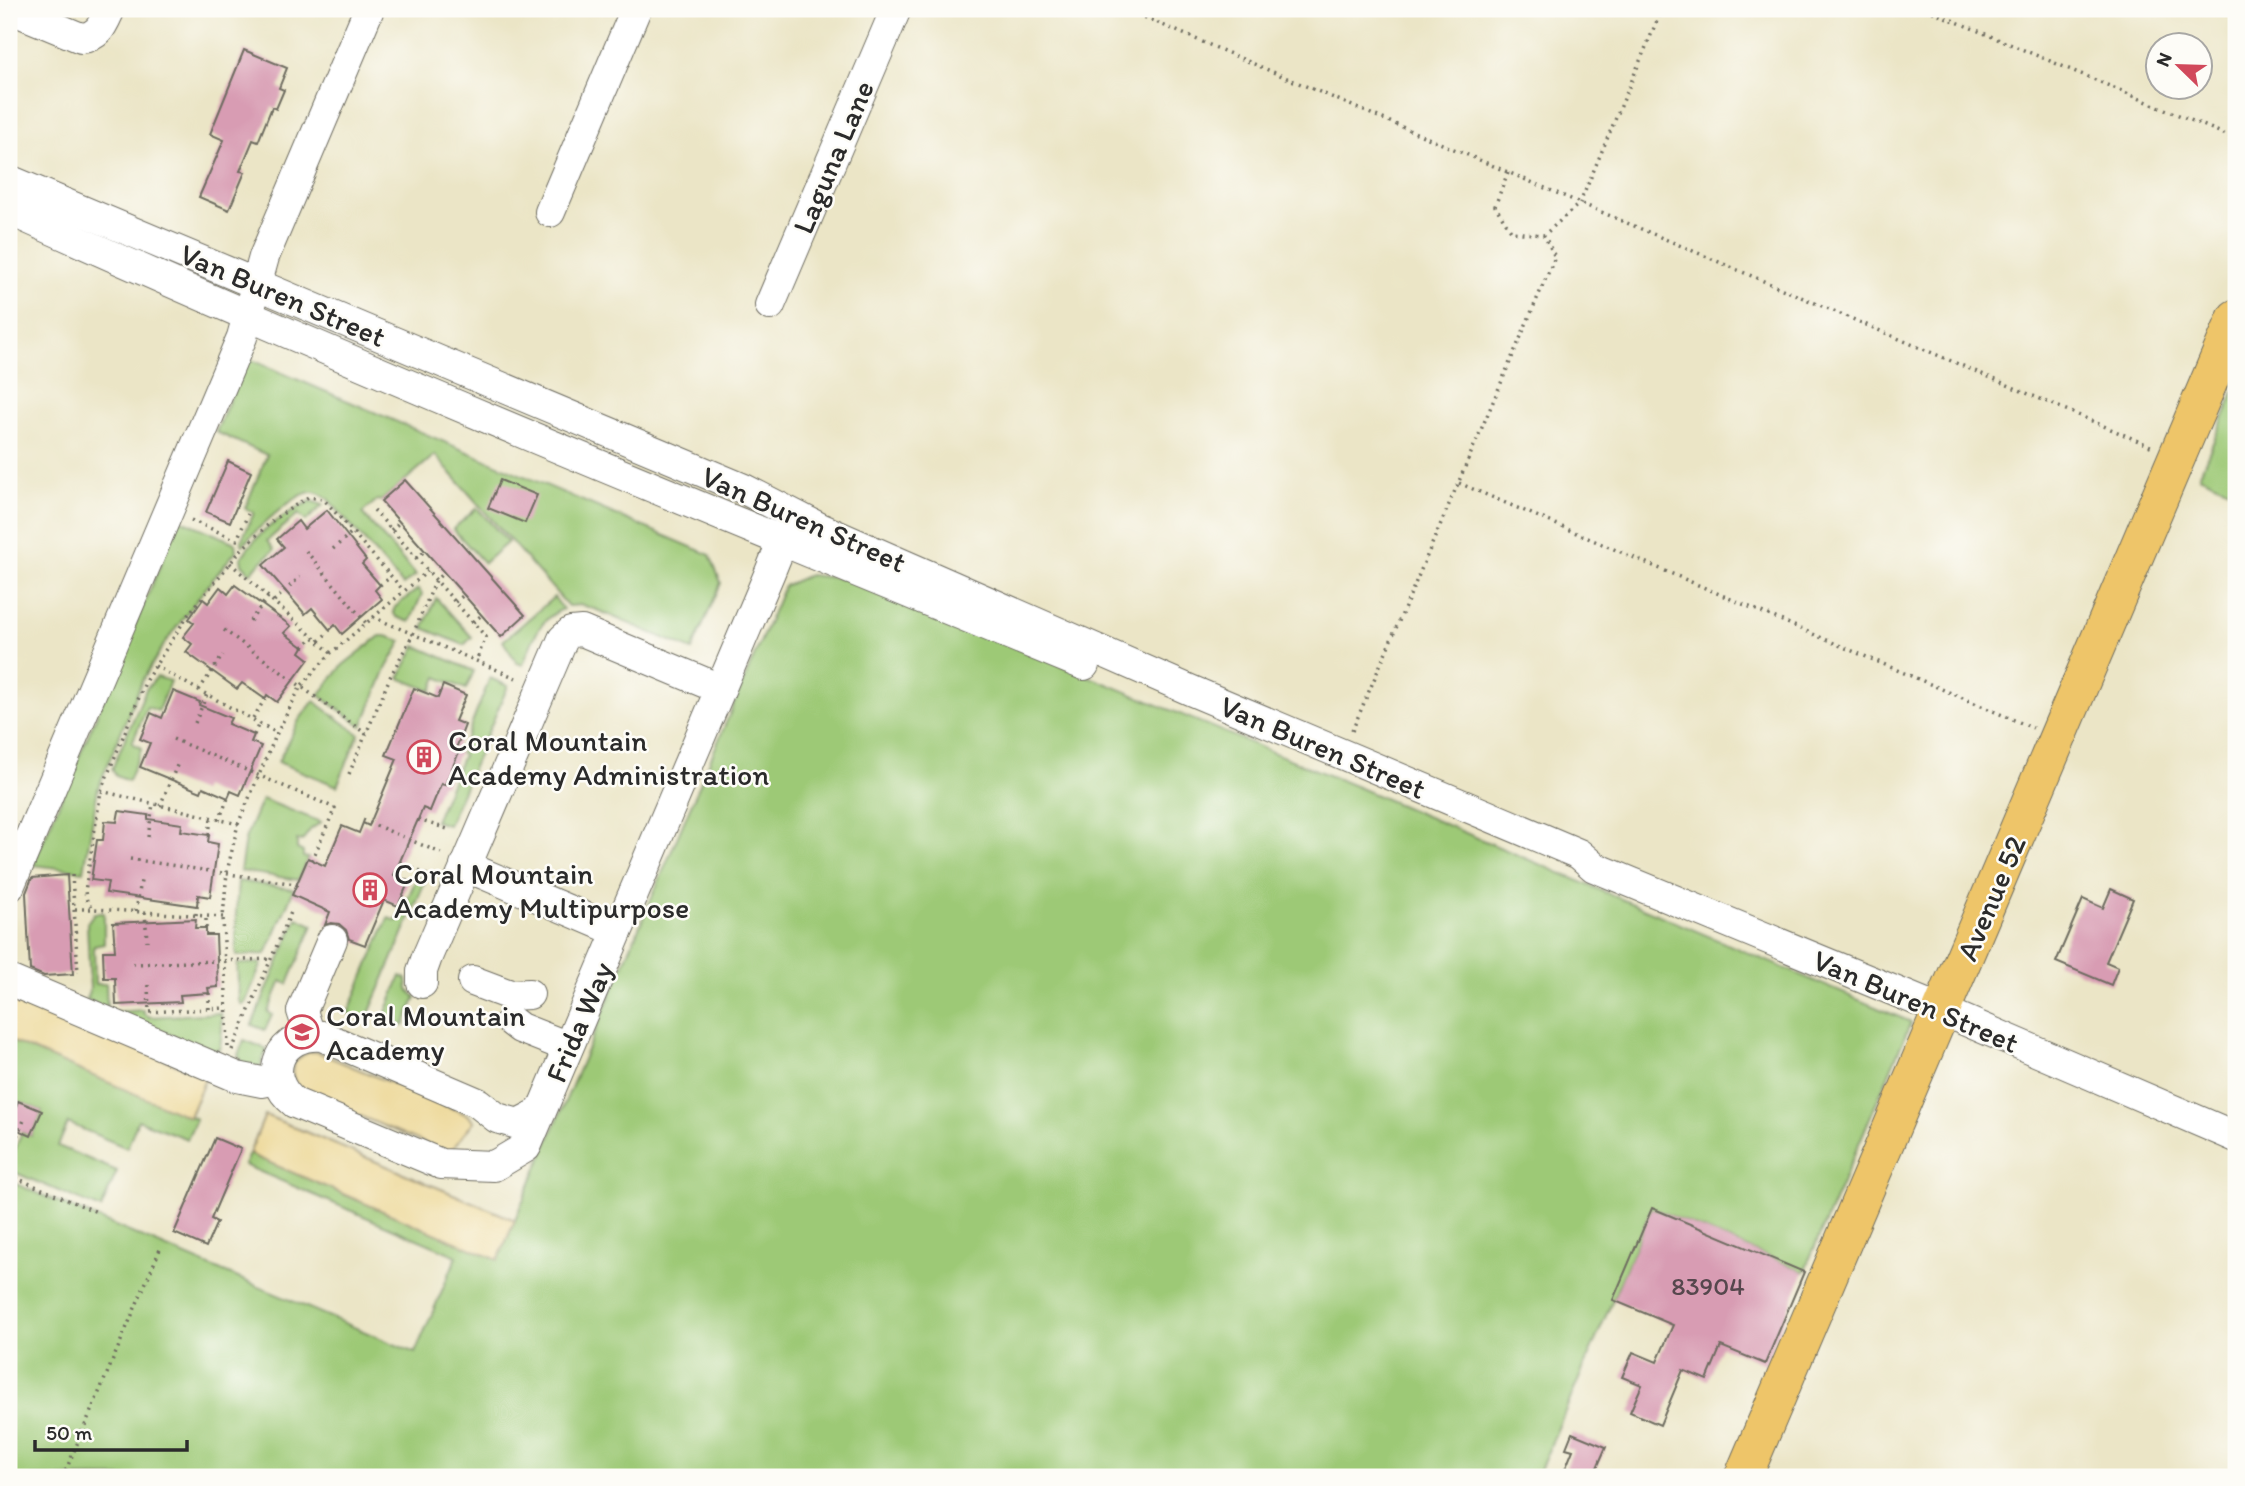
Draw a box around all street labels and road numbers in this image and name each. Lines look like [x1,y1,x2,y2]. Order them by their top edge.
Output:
street label: Laguna Lane [784,75,882,239]
street label: Van Buren Street [175,235,391,355]
street label: Van Buren Street [696,457,912,581]
street label: Van Buren Street [1215,687,1431,807]
street label: Avenue 52 [1948,830,2034,966]
street label: Van Buren Street [1808,941,2024,1061]
street label: Frida Way [537,956,621,1088]

